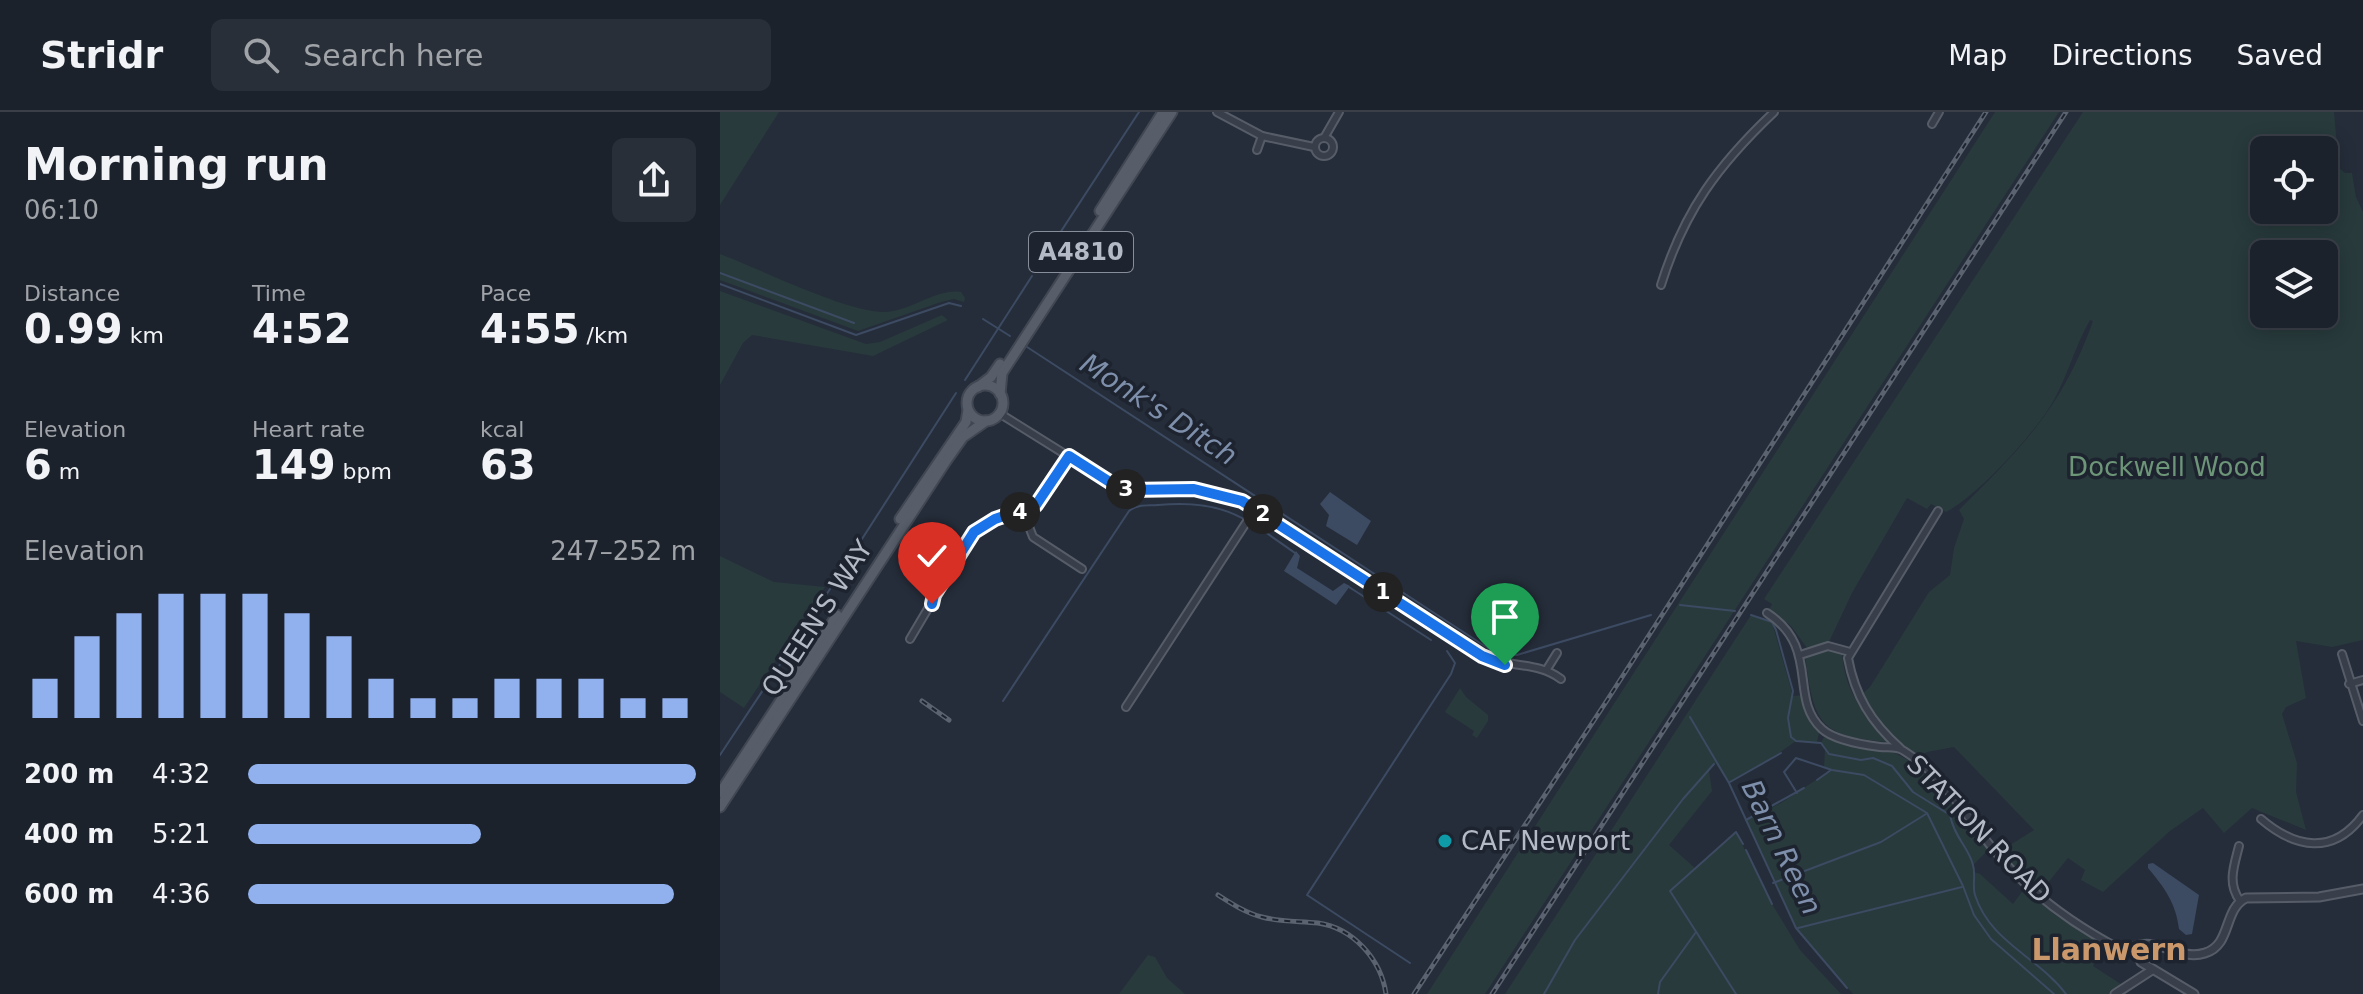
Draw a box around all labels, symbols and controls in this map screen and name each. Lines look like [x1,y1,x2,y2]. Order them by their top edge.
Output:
search box [211,19,771,91]
text: Stridr [40,33,163,77]
icon: search [239,33,283,77]
text: Search here [303,38,483,73]
text: Map [1948,39,2007,72]
text: Directions [2051,39,2192,72]
text: Saved [2236,39,2323,72]
map controls [2250,136,2338,328]
button: locate [2250,136,2338,224]
button: share [612,138,696,222]
text: Morning run [24,139,329,190]
text: 06:10 [24,195,99,225]
road number: A4810 [1029,232,1133,272]
button: layers [2250,240,2338,328]
text: Distance [24,281,120,306]
text: Time [252,281,306,306]
text: Pace [480,281,531,306]
text: 0.99 [24,306,123,352]
text: 4:52 [252,306,352,352]
text: 4:55 [480,306,580,352]
text: km [123,323,164,348]
text: /km [580,323,628,348]
water label: Monk's Ditch [1074,347,1243,472]
text: Elevation [24,417,126,442]
text: Heart rate [252,417,365,442]
text: kcal [480,417,524,442]
text: 6 [24,442,52,488]
text: 149 [252,442,336,488]
text: 63 [480,442,536,488]
park label: Dockwell Wood [2068,452,2266,482]
text: m [52,459,80,484]
text: bpm [336,459,392,484]
pin: 3 [1106,469,1146,509]
text: 3 [1118,476,1134,501]
pin: 4 [1000,492,1040,532]
pin: 2 [1243,494,1283,534]
text: 4 [1012,499,1028,524]
text: 2 [1255,501,1271,526]
pin [898,522,966,604]
street label: QUEEN'S WAY [755,534,879,702]
icon: check [910,534,954,578]
text: Elevation [24,536,145,566]
text: 247–252 m [550,536,696,566]
pin: 1 [1363,572,1403,612]
text: 1 [1375,579,1391,604]
pin [1471,583,1539,665]
icon: arrive [1483,595,1527,639]
street label: STATION ROAD [1901,749,2057,909]
text: 200 m [24,759,114,789]
text: 4:32 [152,759,210,789]
water label: Barn Reen [1735,774,1828,920]
text: 400 m [24,819,114,849]
text: 5:21 [152,819,210,849]
place label: CAF Newport [1461,826,1630,856]
marker: CAF Newport [1436,832,1454,850]
text: 600 m [24,879,114,909]
text: 4:36 [152,879,210,909]
district label: Llanwern [2031,932,2187,967]

